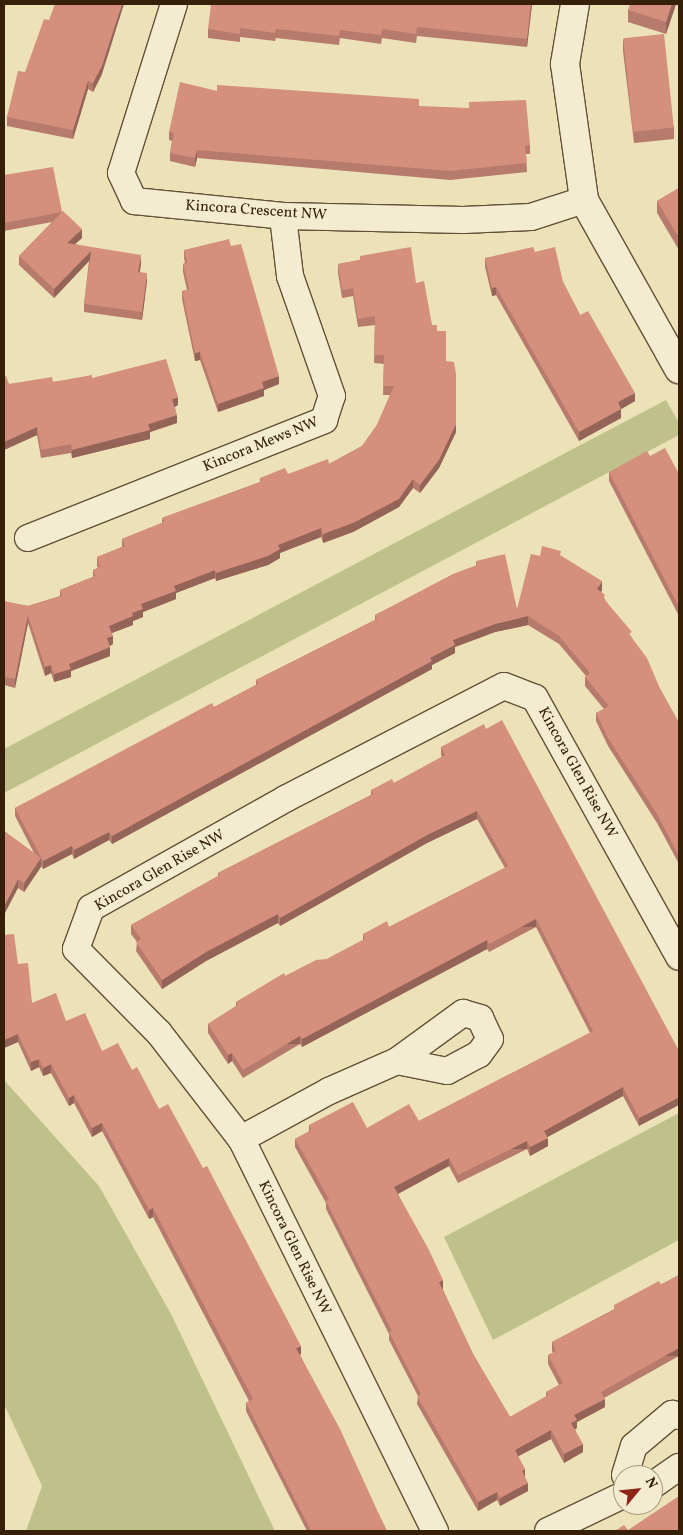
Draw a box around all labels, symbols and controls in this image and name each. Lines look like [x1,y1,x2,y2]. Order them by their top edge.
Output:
street label: Kincora Crescent NW [185,197,327,225]
street label: Kincora Mews NW [201,414,321,476]
street label: Kincora Glen Rise NW [533,704,621,842]
street label: Kincora Glen Rise NW [92,826,228,916]
street label: Kincora Glen Rise NW [254,1178,334,1318]
north arrow [613,1465,663,1515]
text: N [640,1474,662,1492]

